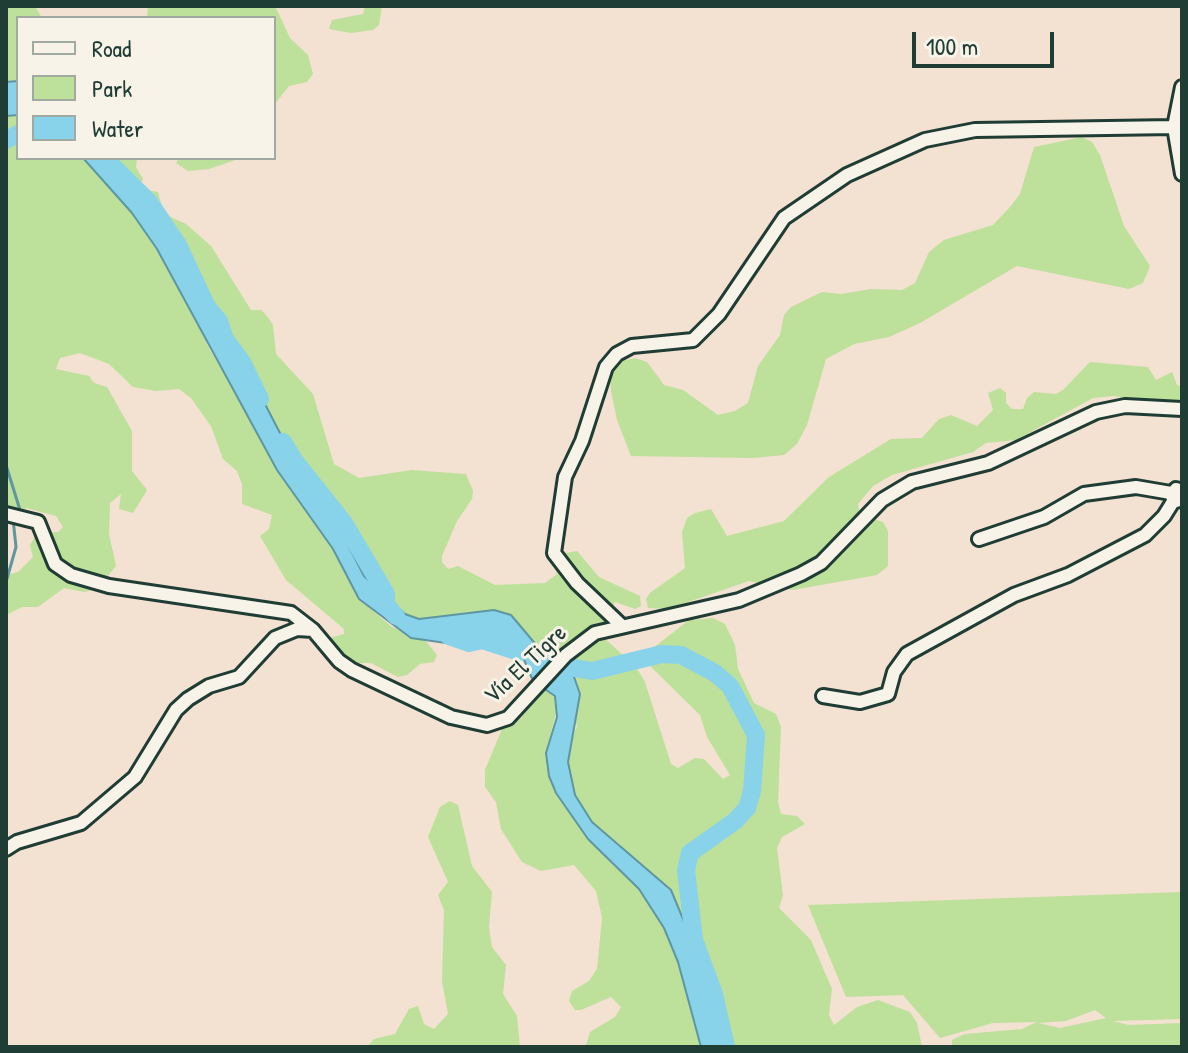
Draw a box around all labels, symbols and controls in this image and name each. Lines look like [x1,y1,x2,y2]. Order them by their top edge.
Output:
legend [16,16,276,160]
scale bar [916,16,1058,66]
text: 100 m [926,30,978,62]
text: Road [92,32,131,64]
text: Park [92,72,132,104]
text: Water [92,112,143,144]
street label: Vía El Tigre [479,620,573,710]

